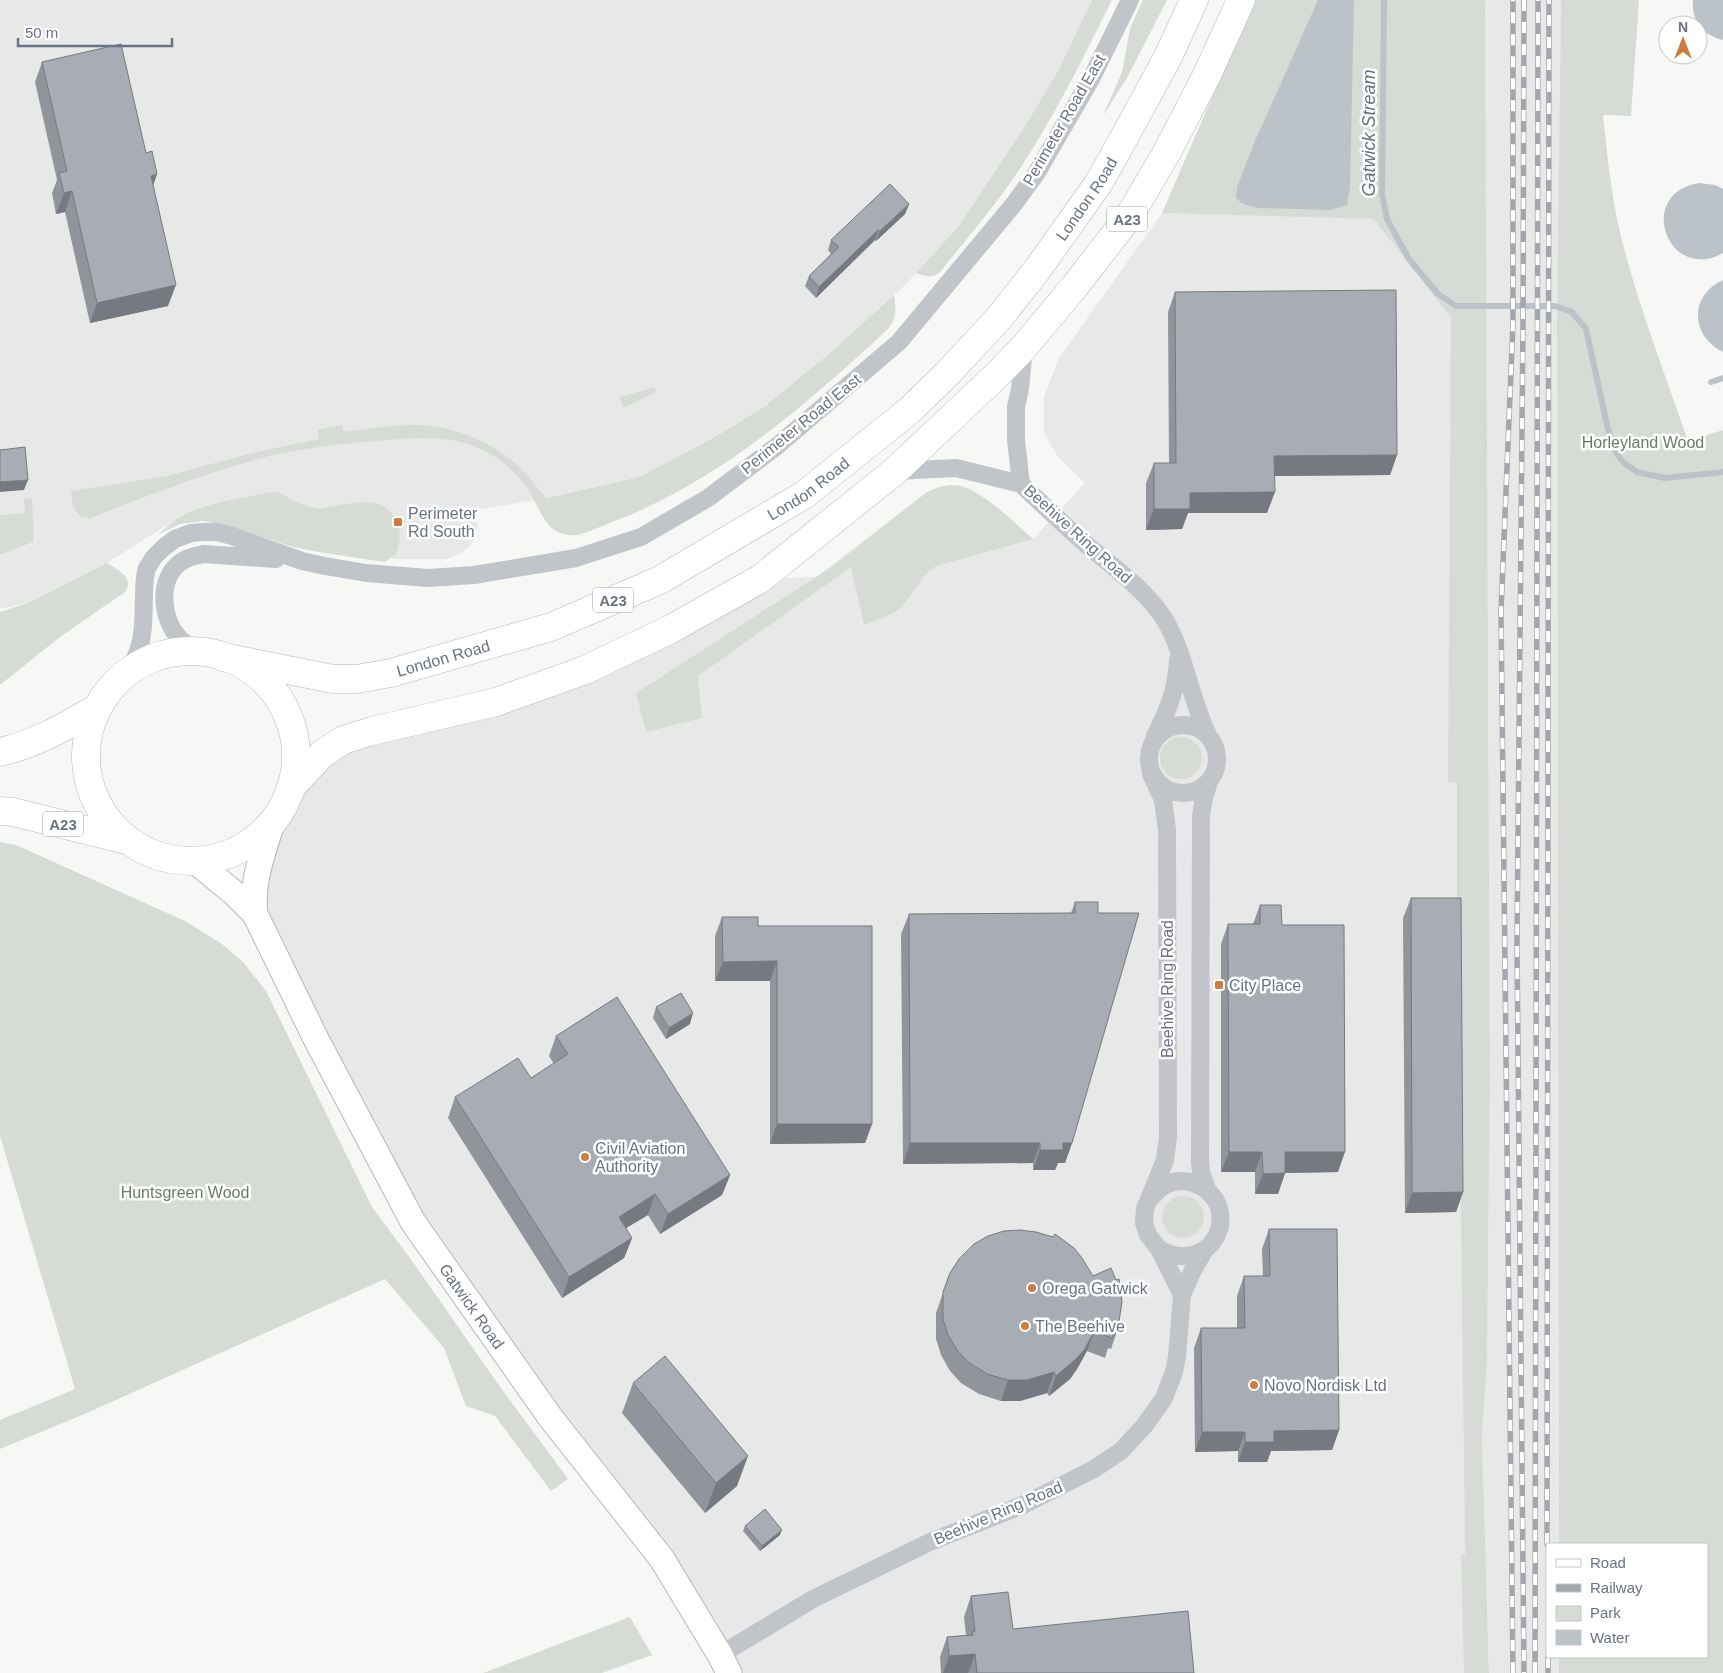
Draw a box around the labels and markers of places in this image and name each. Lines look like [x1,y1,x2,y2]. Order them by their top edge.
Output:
place label: Perimeter Rd South [408,505,478,540]
marker: Perimeter Rd South [392,516,404,528]
place label: City Place [1229,977,1301,994]
marker: City Place [1213,979,1225,991]
place label: Civil Aviation Authority [595,1140,685,1175]
marker: Civil Aviation Authority [579,1151,591,1163]
place label: Orega Gatwick [1042,1280,1149,1297]
marker: Orega Gatwick [1026,1282,1038,1294]
place label: The Beehive [1035,1318,1125,1335]
marker: The Beehive [1019,1320,1031,1332]
place label: Novo Nordisk Ltd [1264,1377,1387,1394]
marker: Novo Nordisk Ltd [1248,1379,1260,1391]

